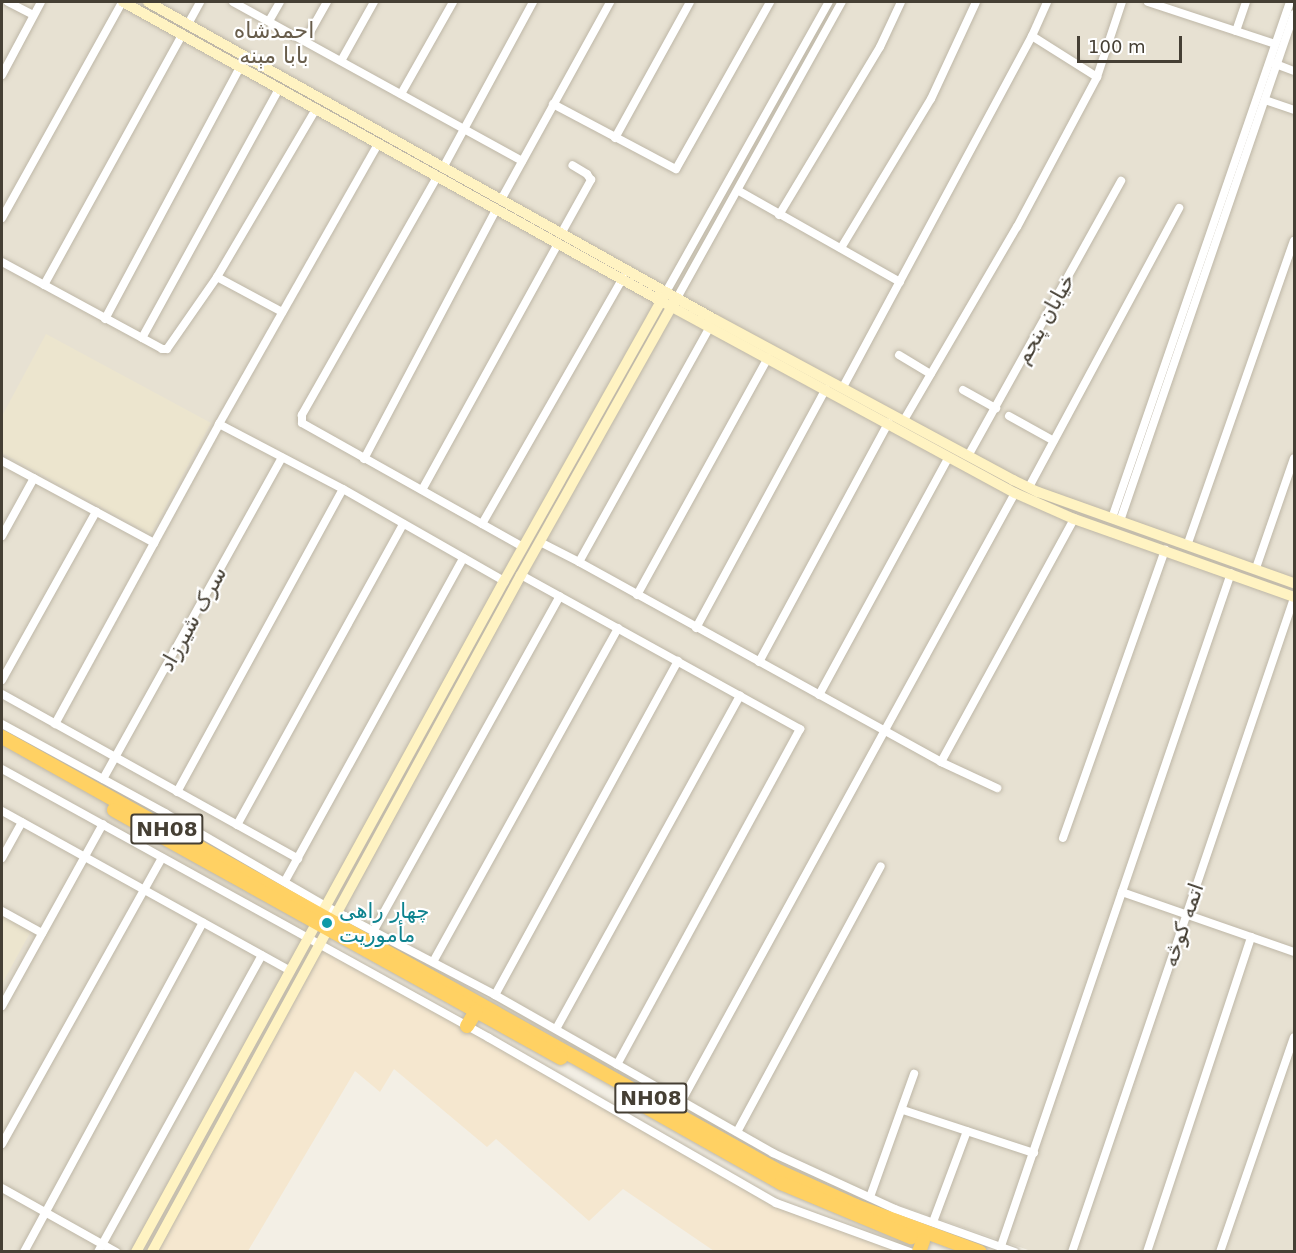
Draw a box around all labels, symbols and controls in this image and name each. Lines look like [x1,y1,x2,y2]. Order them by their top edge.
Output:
district label: احمدشاه بابا مېنه [234,17,314,68]
scale bar [1080,24,1185,62]
text: 100 m [1088,36,1146,57]
street label: خیابان پنجم [1010,269,1080,369]
street label: سرک شیرزاد [154,562,232,676]
road number: NH08 [130,812,204,846]
street label: اتمه کوڅه [1157,880,1209,970]
place label: چهار راهی مأموریت [339,898,429,948]
marker: چهار راهی مأموریت [320,916,334,930]
road number: NH08 [614,1081,688,1115]

